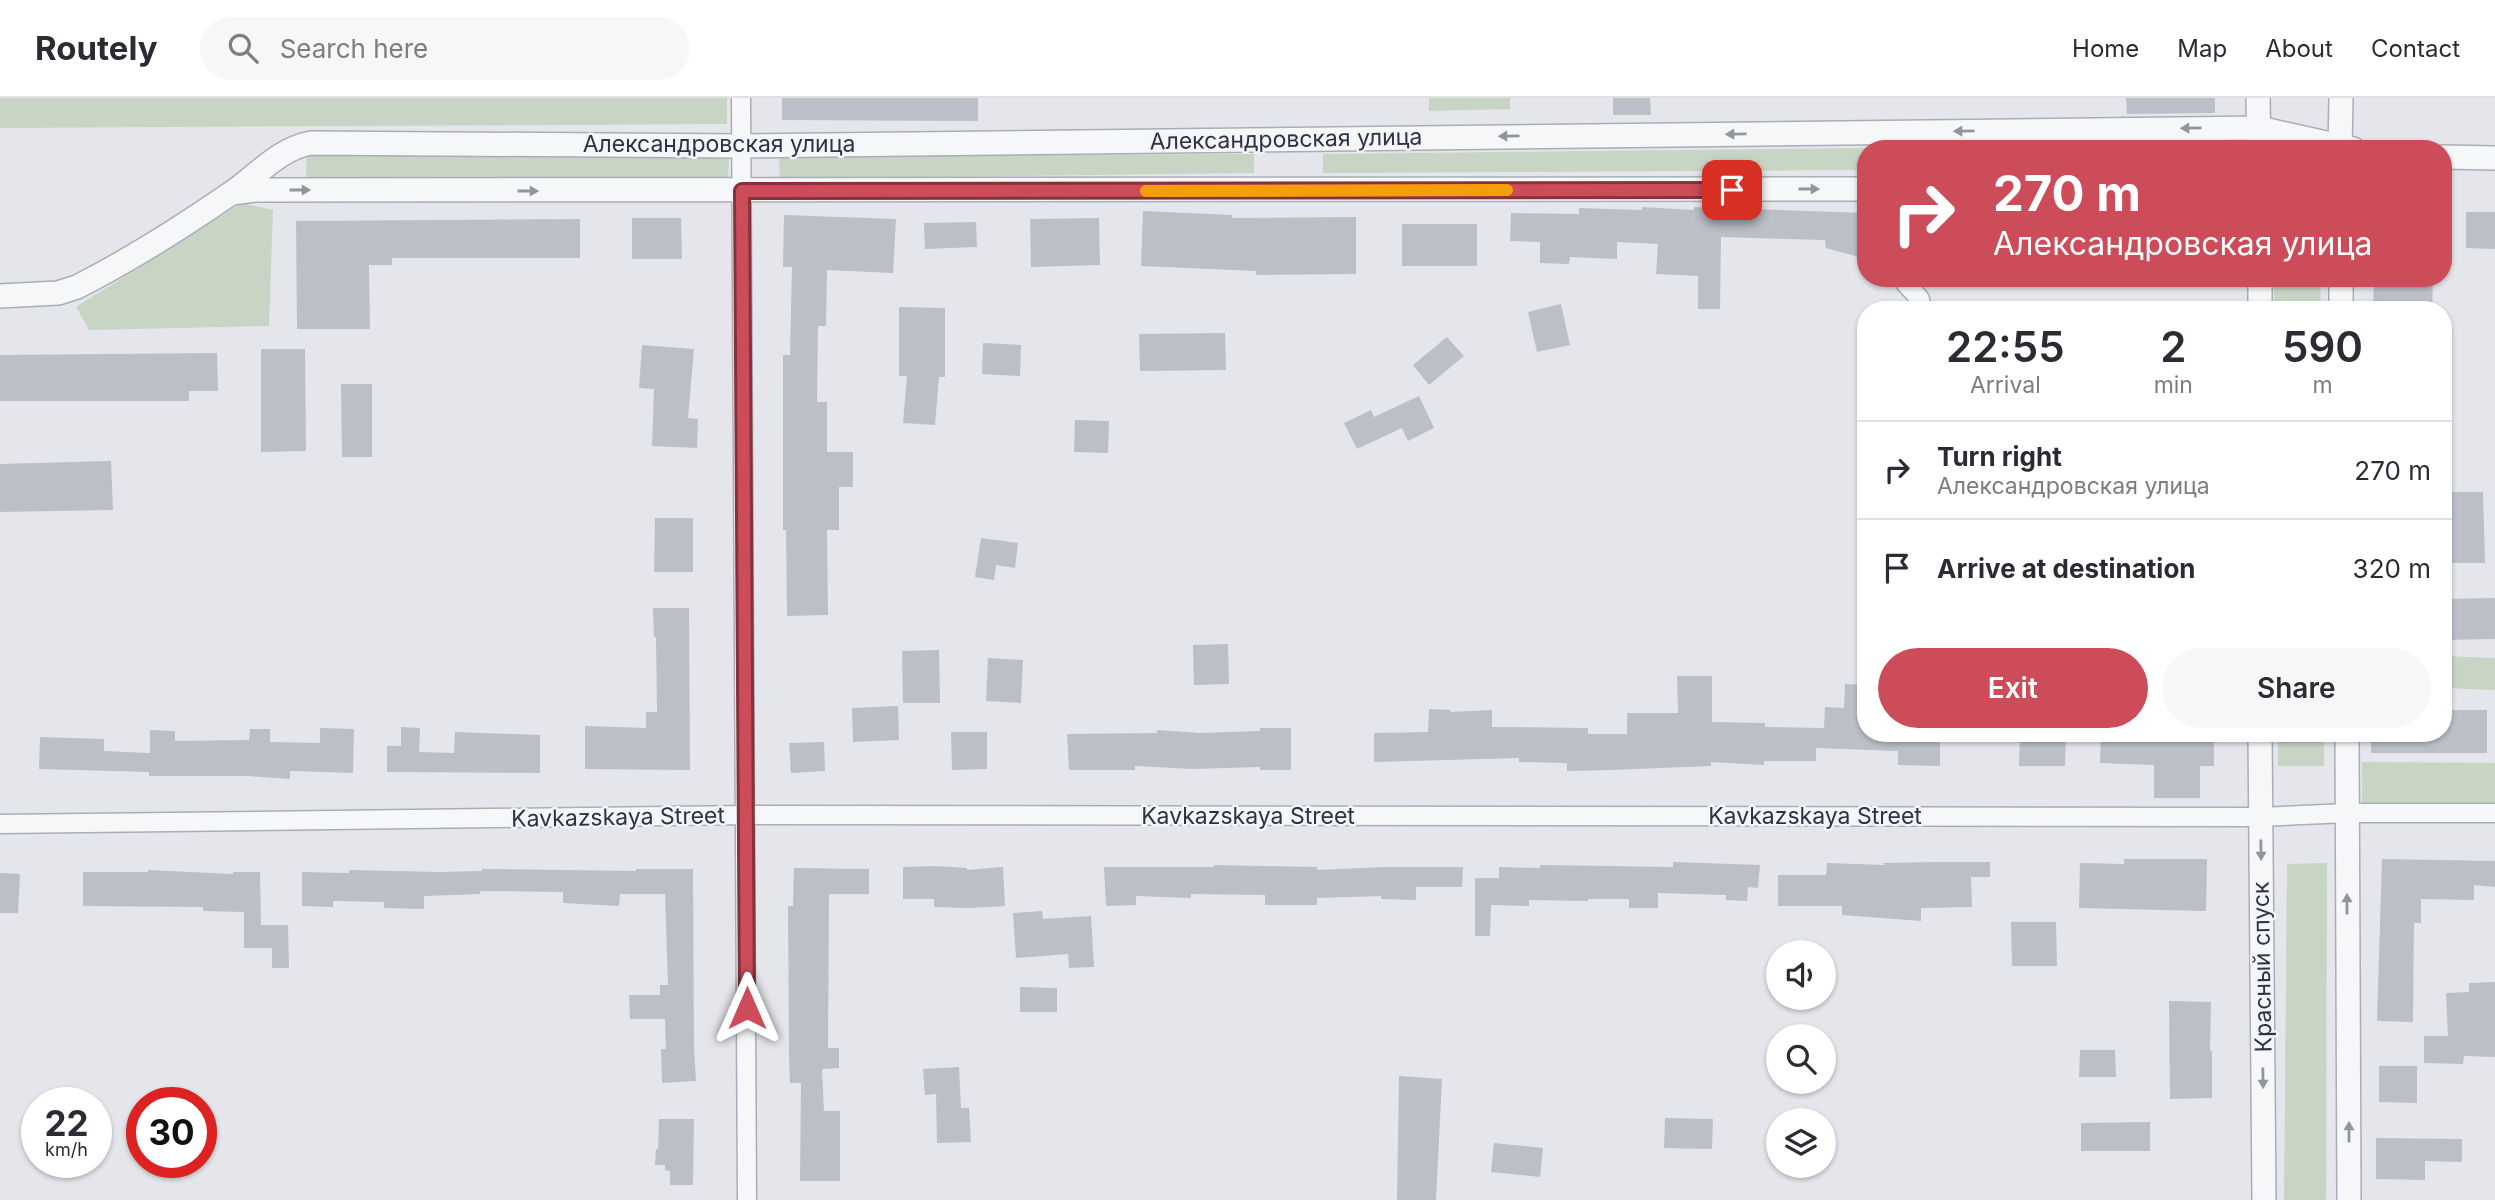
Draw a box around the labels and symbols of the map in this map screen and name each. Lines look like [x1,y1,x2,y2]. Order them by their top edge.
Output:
street label: Александровская улица [1149,123,1423,155]
one-way arrow [2180,123,2202,134]
one-way arrow [1952,125,1974,137]
one-way arrow [1725,128,1747,140]
street label: Александровская улица [583,130,855,158]
one-way arrow [1497,131,1519,142]
pin [1702,160,1762,220]
one-way arrow [1798,183,1820,195]
one-way arrow [289,184,311,196]
one-way arrow [517,185,539,197]
street label: Kavkazskaya Street [511,801,726,833]
street label: Kavkazskaya Street [1141,802,1355,830]
street label: Kavkazskaya Street [1708,802,1922,830]
one-way arrow [2255,840,2267,862]
street label: Красный спуск [2247,881,2277,1053]
one-way arrow [2341,893,2353,915]
position arrow [710,971,784,1045]
one-way arrow [2257,1067,2269,1089]
speed limit sign: 30 [126,1087,217,1178]
one-way arrow [2343,1121,2355,1143]

